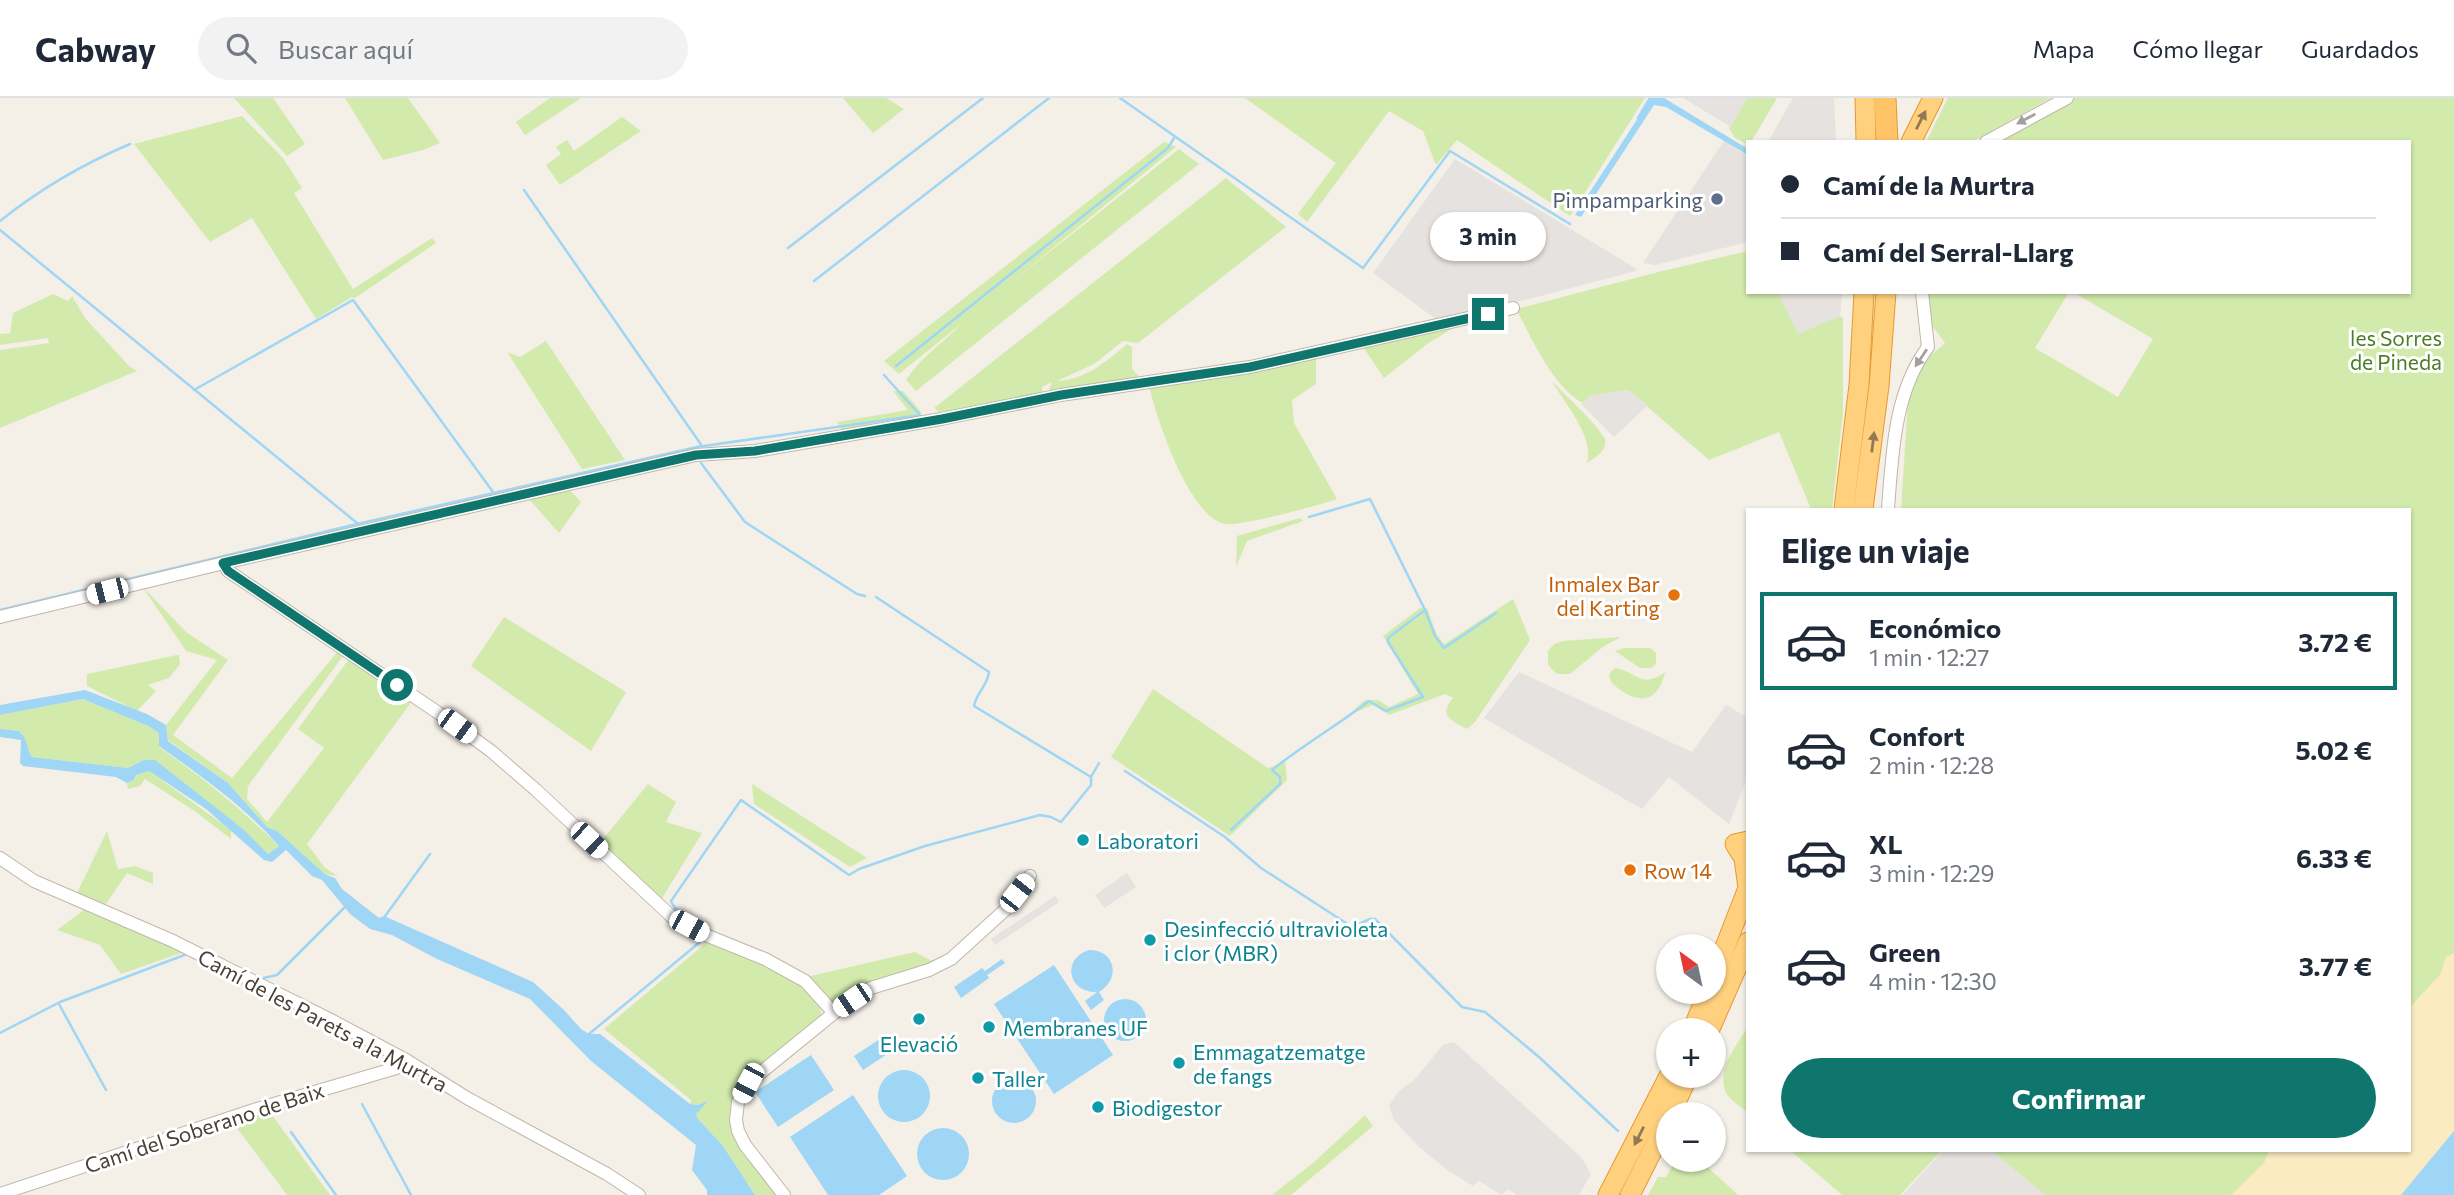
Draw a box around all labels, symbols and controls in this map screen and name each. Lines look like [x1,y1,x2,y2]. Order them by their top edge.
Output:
search box [198,17,688,80]
text: Cabway [35,28,156,69]
icon: search [222,29,260,67]
text: Buscar aquí [278,33,413,64]
text: Mapa [2032,34,2095,63]
text: Cómo llegar [2133,34,2263,63]
text: Guardados [2301,34,2419,63]
one-way arrow [1915,110,1927,129]
one-way arrow [2016,113,2036,125]
text: Camí de la Murtra [1823,169,2035,200]
place label: Pimpamparking [1552,187,1703,212]
marker: Pimpamparking [1709,191,1725,207]
callout: 3 min [1430,212,1546,262]
text: 3 min [1459,222,1517,250]
text: Camí del Serral-Llarg [1823,236,2074,267]
route end [1472,298,1504,330]
park label: les Sorres de Pineda [2350,325,2442,374]
one-way arrow [1914,348,1927,368]
one-way arrow [1867,430,1878,452]
text: Elige un viaje [1781,530,1970,570]
place label: Inmalex Bar del Karting [1548,571,1660,620]
car [85,576,130,606]
marker: Inmalex Bar del Karting [1666,587,1682,603]
icon: car [1785,610,1848,673]
text: Económico [1869,612,2001,643]
text: 3.72 € [2298,626,2372,657]
text: 1 min · 12:27 [1869,643,1989,671]
route start [381,669,413,701]
car [434,705,481,747]
icon: car [1785,718,1848,781]
text: Confort [1869,720,1965,751]
text: 5.02 € [2296,734,2372,765]
text: 2 min · 12:28 [1869,751,1994,779]
car [567,818,612,862]
icon: car [1785,826,1848,889]
place label: Laboratori [1097,828,1199,853]
text: XL [1869,828,1903,859]
marker: Laboratori [1075,832,1091,848]
text: 6.33 € [2296,842,2372,873]
place label: Row 14 [1644,858,1712,883]
text: 3 min · 12:29 [1869,859,1995,887]
marker: Row 14 [1622,862,1638,878]
car [996,870,1039,916]
car [666,907,713,945]
place label: Desinfecció ultravioleta i clor (MBR) [1164,916,1388,965]
marker: Desinfecció ultravioleta i clor (MBR) [1142,932,1158,948]
north arrow [1656,934,1726,1004]
map controls [1656,934,1726,1172]
icon: car [1785,934,1848,997]
text: Green [1869,936,1941,967]
street label: Camí de les Parets a la Murtra [194,943,452,1097]
text: 3.77 € [2299,950,2372,981]
text: 4 min · 12:30 [1869,967,1997,995]
car [829,980,876,1020]
marker: Elevació [911,1011,927,1027]
place label: Membranes UF [1003,1015,1148,1040]
button: + [1656,1018,1726,1088]
marker: Membranes UF [981,1019,997,1035]
place label: Elevació [880,1031,958,1056]
place label: Emmagatzematge de fangs [1193,1039,1366,1088]
marker: Emmagatzematge de fangs [1171,1055,1187,1071]
button: Confirmar [1781,1058,2376,1138]
car [729,1060,768,1106]
place label: Taller [992,1066,1045,1091]
marker: Taller [970,1070,986,1086]
street label: Camí del Soberano de Baix [81,1076,327,1178]
place label: Biodigestor [1112,1095,1222,1120]
marker: Biodigestor [1090,1099,1106,1115]
button: − [1656,1102,1726,1172]
one-way arrow [1633,1126,1645,1146]

